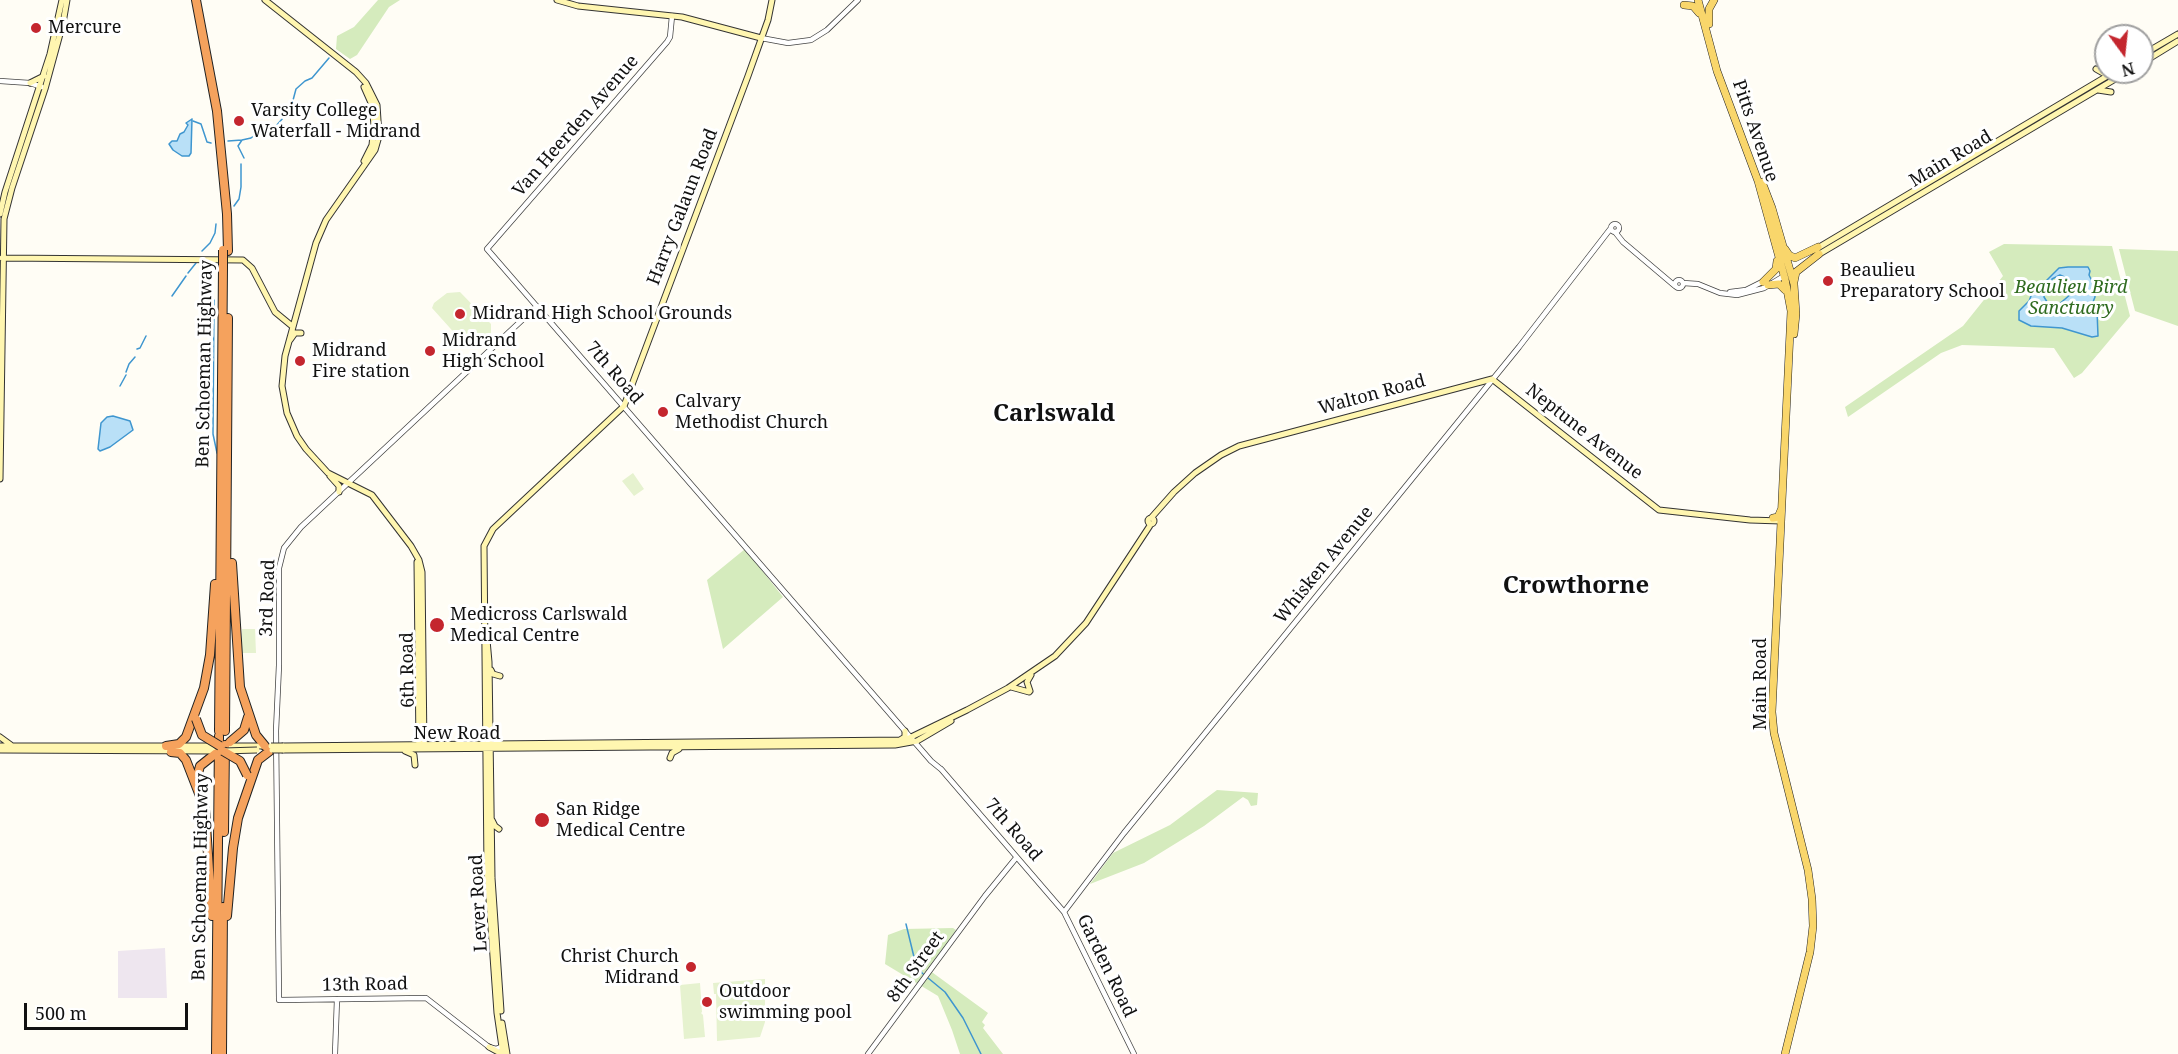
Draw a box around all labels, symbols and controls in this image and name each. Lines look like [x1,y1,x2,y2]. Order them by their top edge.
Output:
place label: Mercure [48,17,121,39]
marker: Mercure [29,21,43,35]
north arrow [2094,24,2154,84]
street label: Van Heerden Avenue [509,51,643,201]
text: N [2119,57,2137,82]
street label: Pitts Avenue [1727,77,1783,185]
place label: Varsity College Waterfall - Midrand [251,100,421,142]
marker: Varsity College Waterfall - Midrand [232,114,246,128]
street label: Harry Galaun Road [643,126,723,288]
street label: Main Road [1906,126,1996,192]
street label: Ben Schoeman Highway [192,260,218,468]
place label: Beaulieu Preparatory School [1840,260,2005,302]
marker: Beaulieu Preparatory School [1821,274,1835,288]
park label: Beaulieu Bird Sanctuary [2015,277,2127,320]
place label: Midrand High School Grounds [472,303,732,325]
marker: Midrand High School Grounds [453,307,467,321]
place label: Midrand High School [442,330,544,372]
street label: 7th Road [581,337,647,409]
place label: Midrand Fire station [312,340,410,382]
marker: Midrand High School [423,344,437,358]
marker: Midrand Fire station [293,354,307,368]
street label: Walton Road [1316,370,1428,420]
street label: Neptune Avenue [1521,380,1647,484]
place label: Calvary Methodist Church [675,391,828,434]
district label: Carlswald [993,400,1115,428]
marker: Calvary Methodist Church [656,405,670,419]
street label: Whisken Avenue [1270,502,1378,628]
street label: 3rd Road [256,559,280,637]
district label: Crowthorne [1503,572,1649,600]
place label: Medicross Carlswald Medical Centre [450,604,628,646]
marker: Medicross Carlswald Medical Centre [428,616,446,634]
street label: 6th Road [397,632,419,708]
street label: Main Road [1750,638,1772,730]
street label: New Road [414,723,500,745]
street label: Ben Schoeman Highway [188,773,214,981]
street label: 7th Road [980,794,1046,866]
place label: San Ridge Medical Centre [556,799,685,842]
marker: San Ridge Medical Centre [533,811,551,829]
street label: Lever Road [466,854,492,952]
street label: Garden Road [1072,911,1140,1021]
street label: 8th Street [883,927,949,1007]
place label: Christ Church Midrand [560,946,679,988]
marker: Christ Church Midrand [684,960,698,974]
street label: 13th Road [322,973,408,997]
place label: Outdoor swimming pool [719,981,852,1024]
scale bar [27,991,190,1029]
marker: Outdoor swimming pool [700,995,714,1009]
text: 500 m [35,1001,87,1025]

